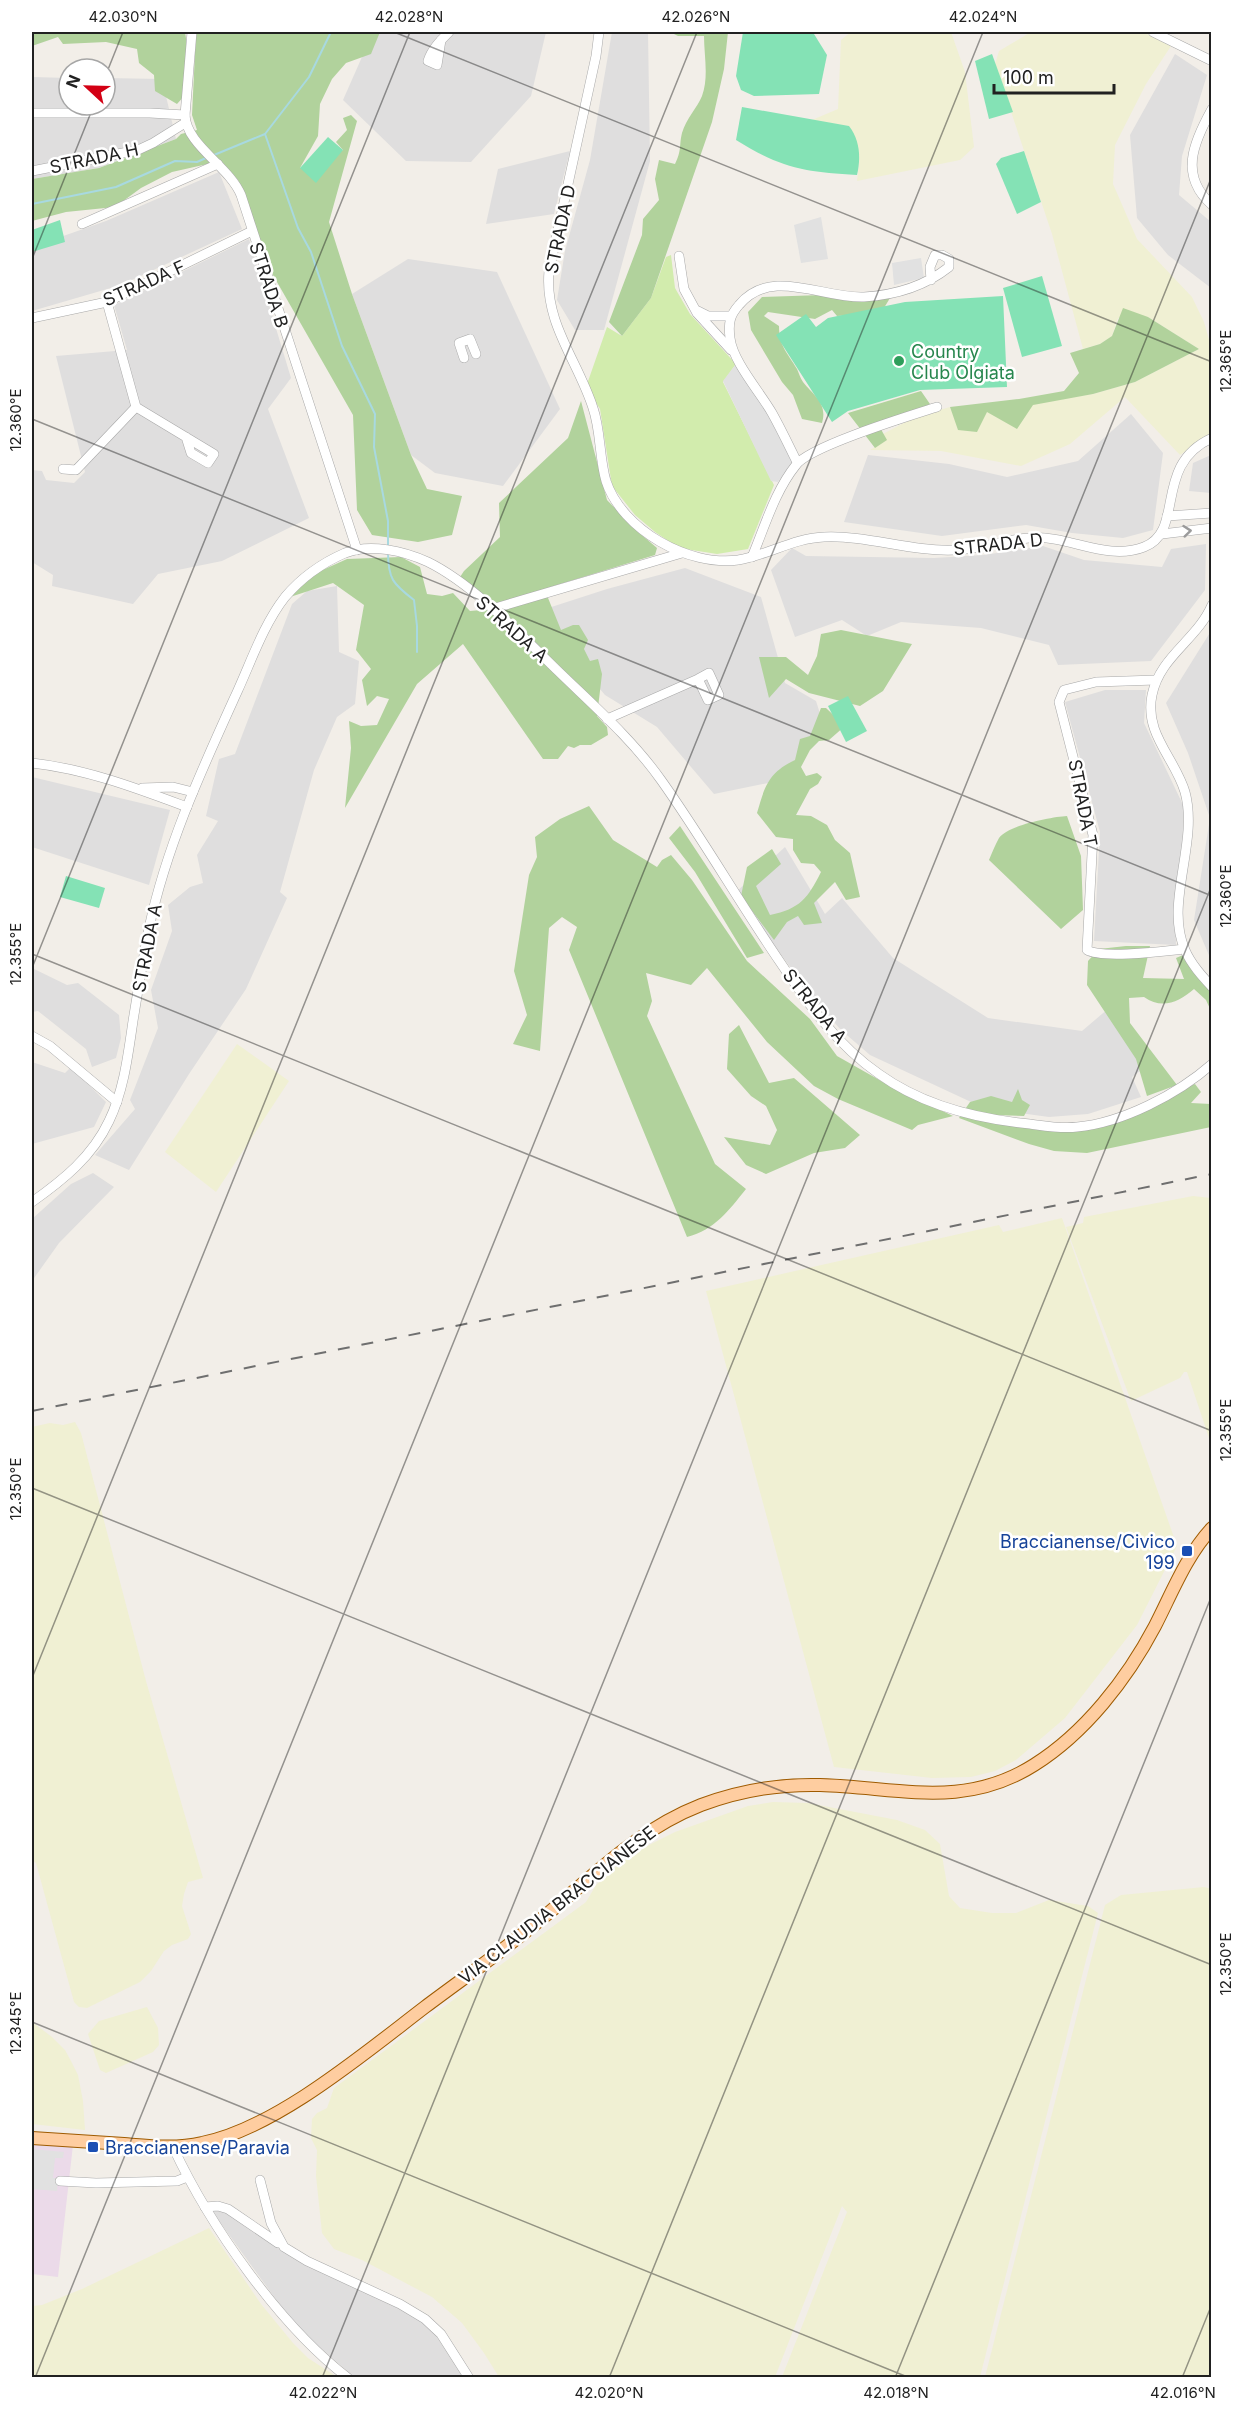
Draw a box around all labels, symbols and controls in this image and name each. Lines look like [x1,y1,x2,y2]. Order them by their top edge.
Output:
text: 42.030°N [88,7,158,26]
text: 42.028°N [375,7,443,26]
text: 42.026°N [662,7,730,26]
text: 42.024°N [949,7,1017,26]
north arrow [57,57,117,117]
scale bar [994,57,1114,95]
text: 100 m [1003,67,1054,88]
text: N [62,72,85,91]
street label: STRADA H [48,138,140,178]
street label: STRADA D [540,183,580,275]
street label: STRADA B [245,240,293,330]
street label: STRADA F [100,256,188,310]
text: 12.365°E [1216,330,1235,392]
place label: Country Club Olgiata [911,341,1015,383]
marker: Country Club Olgiata [892,354,906,368]
text: 12.360°E [6,388,25,452]
one-way arrow [1182,525,1191,538]
street label: STRADA D [952,529,1044,559]
street label: STRADA A [472,591,552,667]
street label: STRADA T [1064,757,1102,849]
text: 12.360°E [1216,864,1235,928]
street label: STRADA A [128,902,166,994]
text: 12.355°E [6,923,25,985]
street label: STRADA A [779,965,851,1047]
text: 12.355°E [1216,1399,1235,1461]
text: 12.350°E [6,1458,25,1520]
place label: Braccianense/Civico 199 [1000,1531,1175,1573]
marker: Braccianense/Civico 199 [1180,1544,1194,1558]
street label: VIA CLAUDIA BRACCIANESE [454,1822,660,1988]
text: 12.350°E [1216,1933,1235,1995]
text: 12.345°E [6,1991,25,2055]
place label: Braccianense/Paravia [105,2137,290,2158]
marker: Braccianense/Paravia [86,2140,100,2154]
text: 42.022°N [289,2383,357,2402]
text: 42.020°N [575,2383,644,2402]
text: 42.018°N [863,2383,929,2402]
text: 42.016°N [1150,2383,1216,2402]

